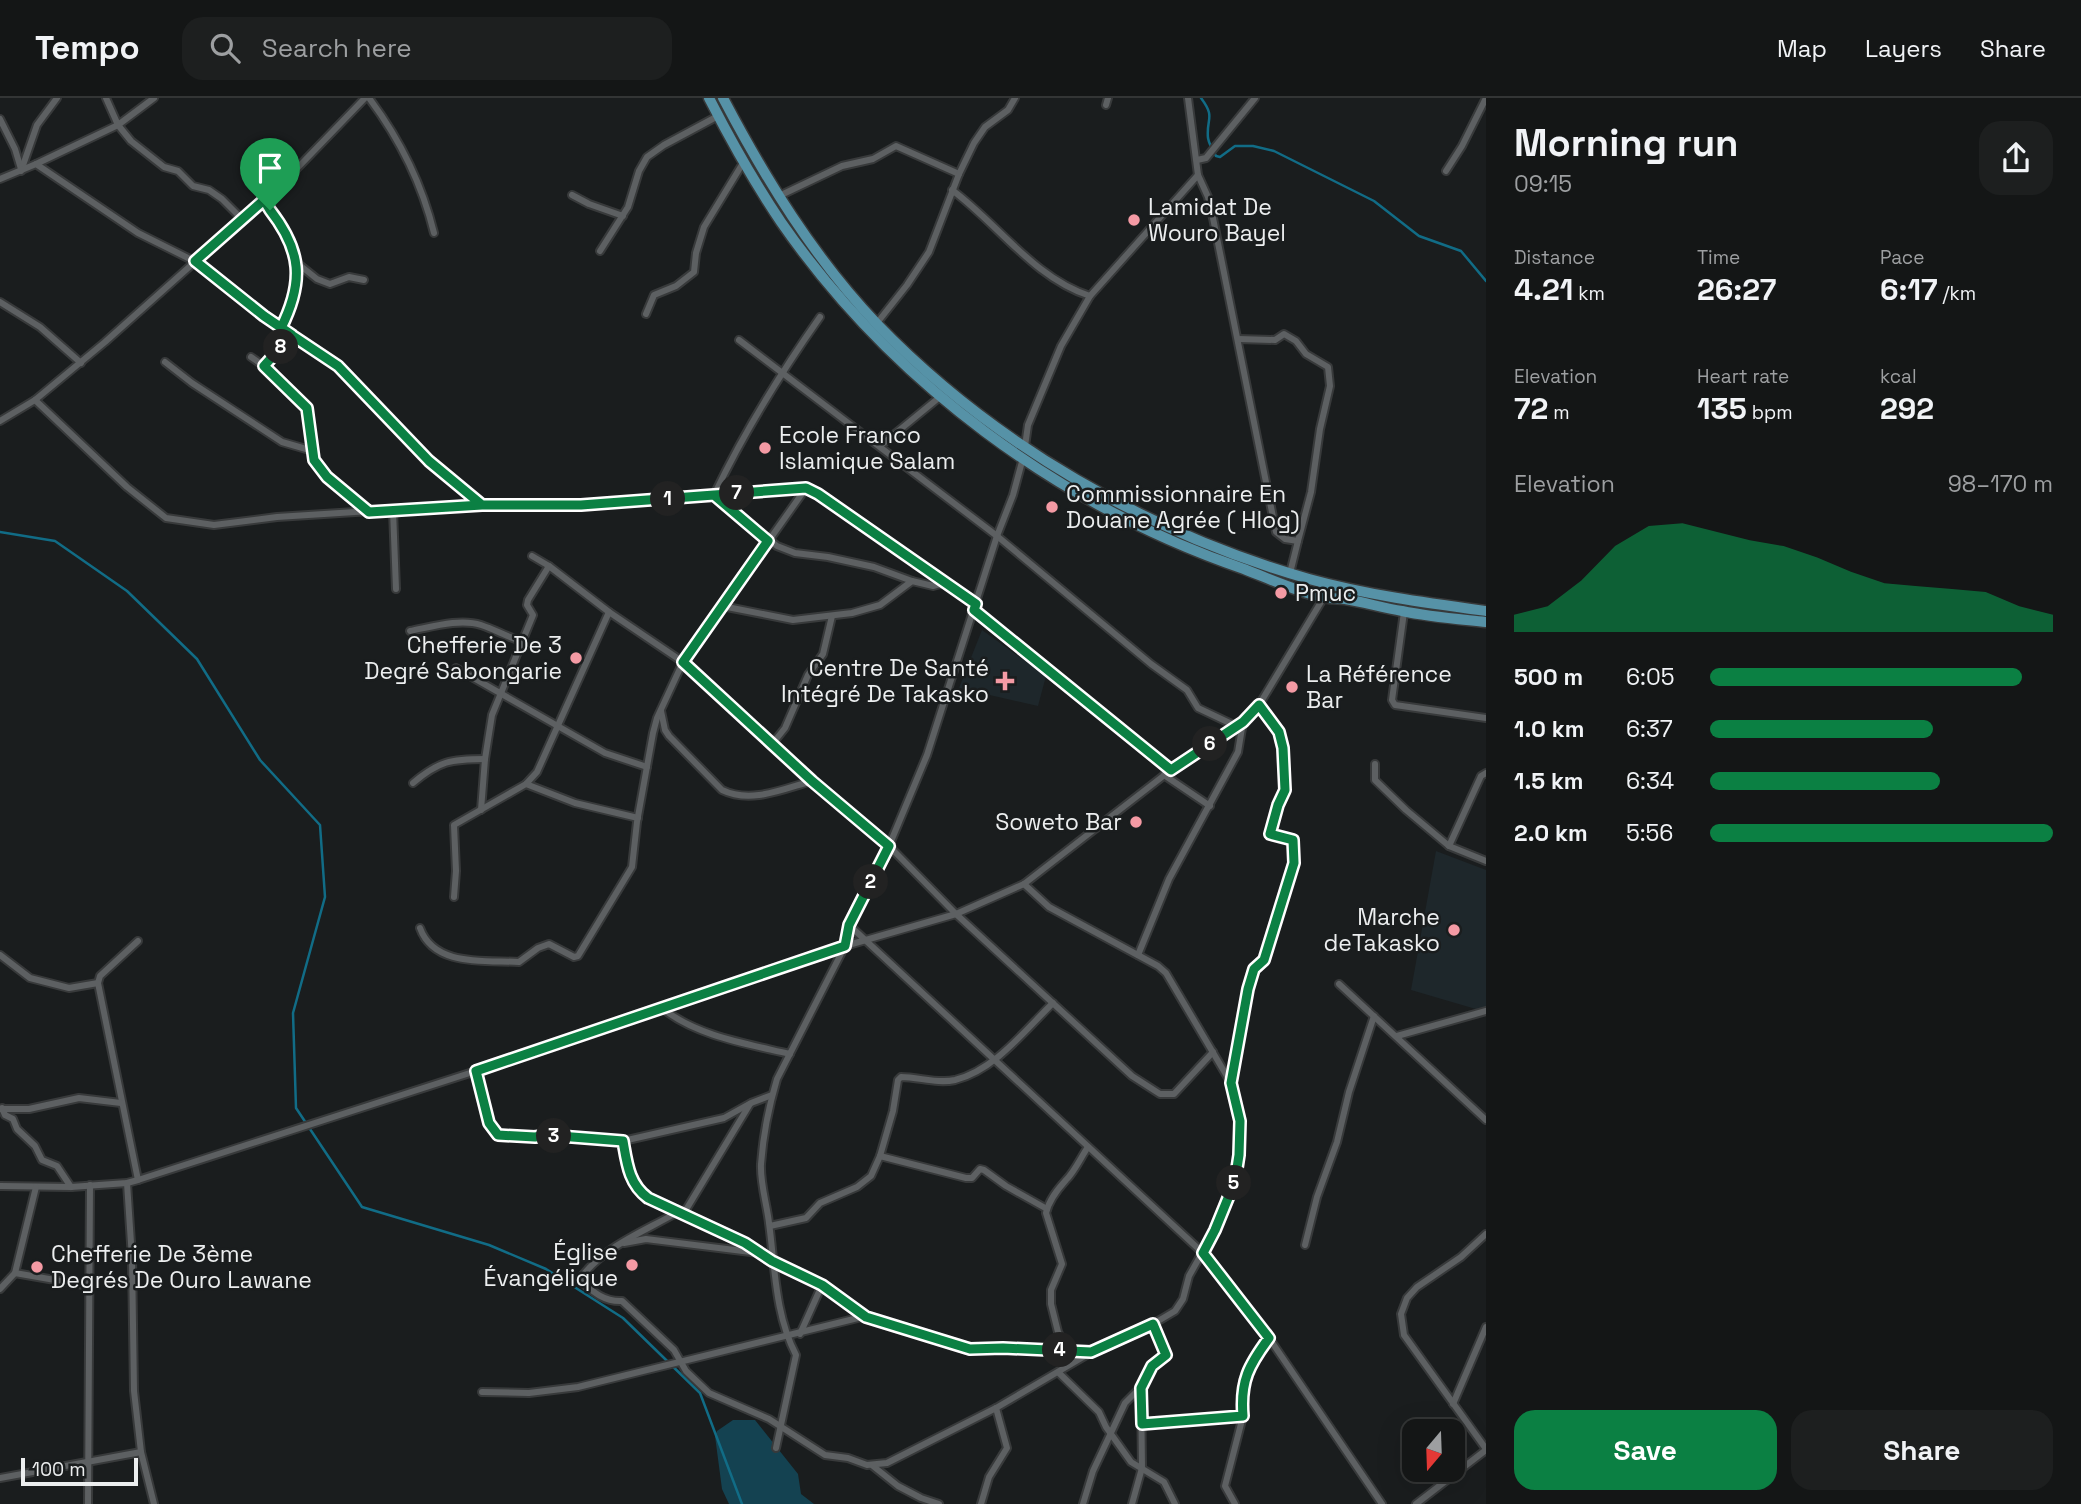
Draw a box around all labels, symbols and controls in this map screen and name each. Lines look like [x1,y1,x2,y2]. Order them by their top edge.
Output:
search box [182,17,672,80]
text: Tempo [35,27,140,69]
icon: search [206,29,244,67]
text: Search here [262,31,412,65]
text: Map [1777,33,1827,64]
text: Layers [1865,33,1942,64]
text: Share [1980,33,2046,64]
text: Morning run [1514,119,1739,167]
button: share [1979,121,2053,195]
pin [240,138,300,210]
icon: arrive [251,149,289,187]
text: 09:15 [1514,169,1572,199]
place label: Lamidat De Wouro Bayel [1148,192,1286,248]
marker: Lamidat De Wouro Bayel [1126,212,1142,228]
text: Distance [1514,245,1595,270]
text: Time [1697,245,1740,270]
text: Pace [1880,245,1924,270]
text: 4.21 [1514,270,1573,309]
text: 26:27 [1697,270,1776,309]
text: 6:17 [1880,270,1938,309]
text: km [1573,281,1605,306]
text: /km [1938,281,1976,306]
pin: 8 [264,330,298,364]
text: 8 [275,334,286,359]
text: Elevation [1514,364,1597,389]
text: Heart rate [1697,364,1789,389]
text: kcal [1880,364,1917,389]
text: 72 [1514,389,1548,428]
text: 135 [1697,389,1747,428]
text: 292 [1880,389,1934,428]
text: m [1548,400,1570,425]
text: bpm [1747,400,1793,425]
place label: Ecole Franco Islamique Salam [779,420,955,476]
marker: Ecole Franco Islamique Salam [757,440,773,456]
text: Elevation [1514,469,1615,499]
text: 98–170 m [1948,469,2053,499]
pin: 7 [720,476,754,510]
place label: Commissionnaire En Douane Agrée ( Hlog) [1066,479,1300,535]
text: 7 [731,480,742,505]
pin: 1 [650,482,686,516]
text: 1 [663,486,672,511]
marker: Commissionnaire En Douane Agrée ( Hlog) [1044,499,1060,515]
place label: Pmuc [1295,578,1356,608]
marker: Pmuc [1273,585,1289,601]
place label: Chefferie De 3 Degré Sabongarie [364,630,562,686]
marker: Chefferie De 3 Degré Sabongarie [568,650,584,666]
place label: Centre De Santé Intégré De Takasko [781,653,989,709]
place label: La Référence Bar [1306,659,1452,715]
text: 500 m [1514,662,1583,692]
text: 6:05 [1626,662,1674,692]
marker: Centre De Santé Intégré De Takasko [995,671,1015,691]
marker: La Référence Bar [1284,679,1300,695]
text: 1.0 km [1514,714,1584,744]
text: 6:37 [1626,714,1673,744]
pin: 6 [1192,726,1228,762]
text: 6 [1204,731,1215,756]
text: 1.5 km [1514,766,1584,796]
text: 6:34 [1626,766,1674,796]
place label: Soweto Bar [995,807,1122,837]
marker: Soweto Bar [1128,814,1144,830]
text: 2.0 km [1514,818,1588,848]
text: 5:56 [1626,818,1673,848]
pin: 2 [854,864,888,900]
text: 2 [865,869,876,894]
place label: Marche deTakasko [1323,902,1440,958]
marker: Marche deTakasko [1446,922,1462,938]
pin: 3 [536,1118,572,1154]
text: 3 [548,1123,559,1148]
pin: 5 [1216,1166,1252,1200]
text: 5 [1228,1170,1239,1195]
place label: Église Évangélique [484,1237,618,1293]
place label: Chefferie De 3ème Degrés De Ouro Lawane [51,1239,312,1295]
marker: Église Évangélique [624,1257,640,1273]
marker: Chefferie De 3ème Degrés De Ouro Lawane [29,1259,45,1275]
pin: 4 [1042,1332,1078,1368]
text: 4 [1053,1337,1066,1362]
button: Save [1514,1410,1777,1490]
button: Share [1791,1410,2053,1490]
north arrow [1402,1419,1465,1482]
map controls [1402,1419,1465,1482]
scale bar [21,1455,138,1487]
text: 100 m [32,1457,86,1482]

